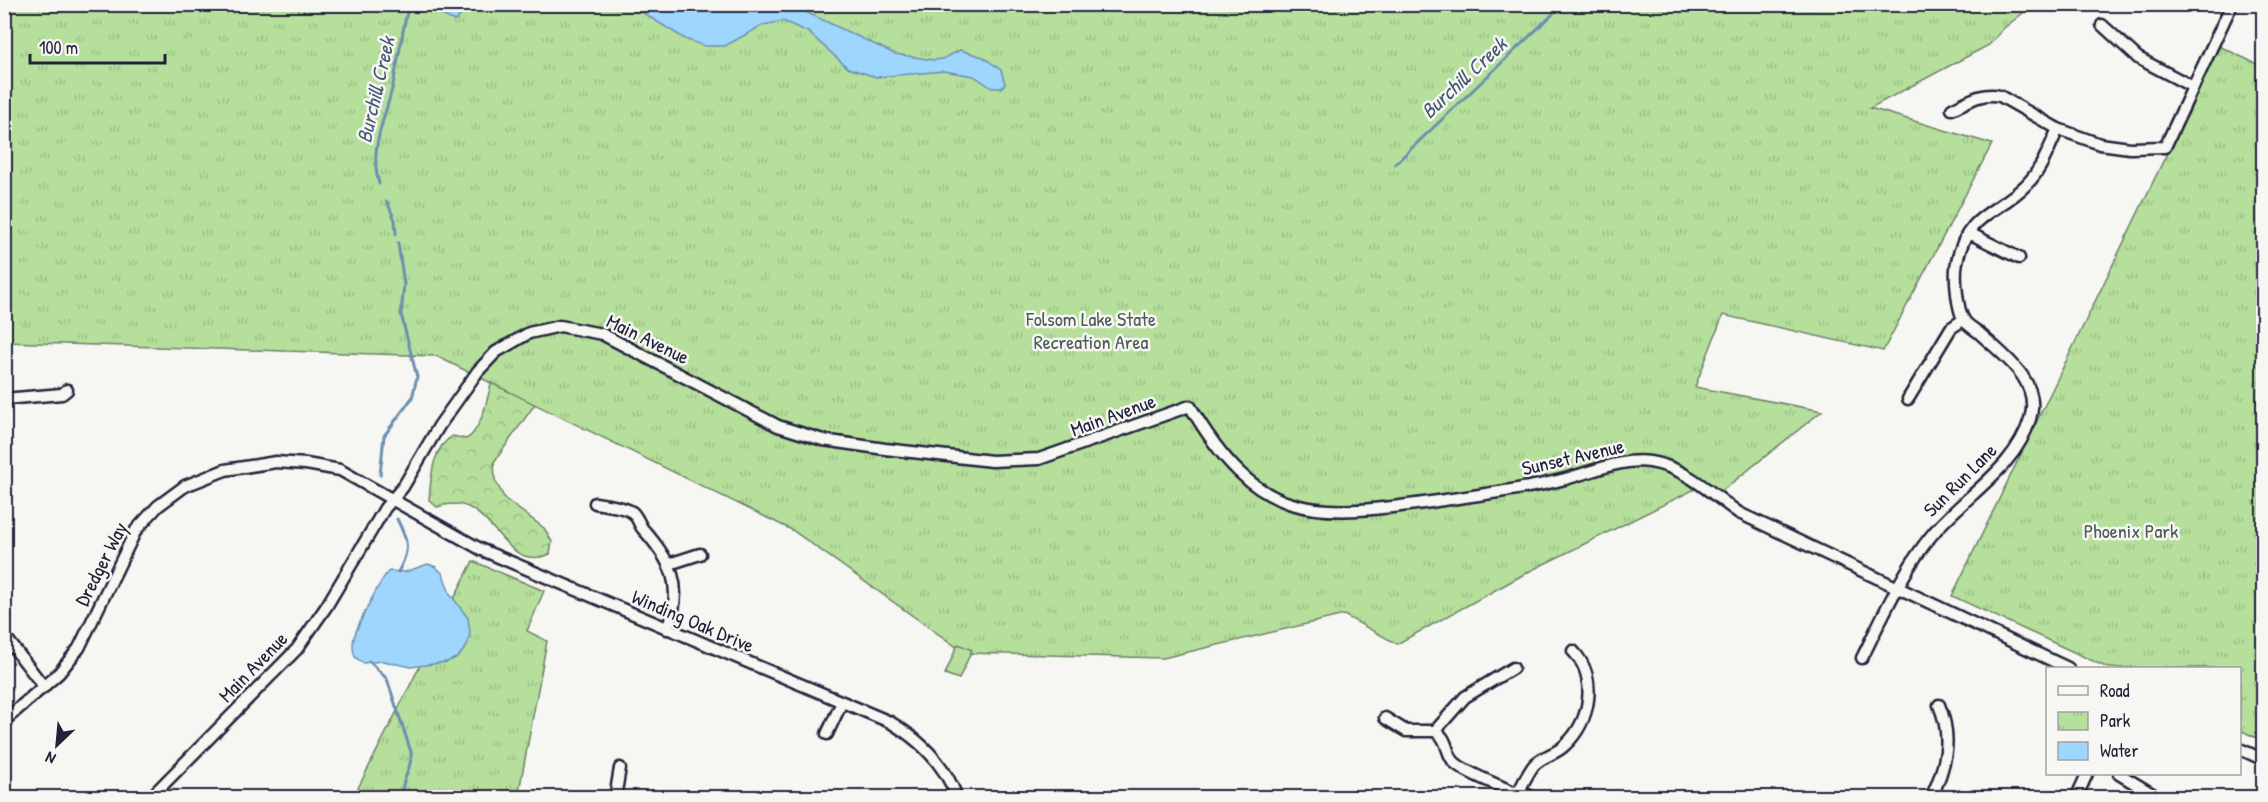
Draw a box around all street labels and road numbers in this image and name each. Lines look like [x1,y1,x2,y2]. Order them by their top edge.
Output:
street label: Main Avenue [602,307,694,370]
street label: Main Avenue [1067,387,1159,442]
street label: Sunset Avenue [1519,432,1627,481]
street label: Sun Run Lane [1917,437,2002,522]
street label: Dredger Way [68,517,133,610]
street label: Winding Oak Drive [628,583,758,658]
street label: Main Avenue [212,625,293,708]

